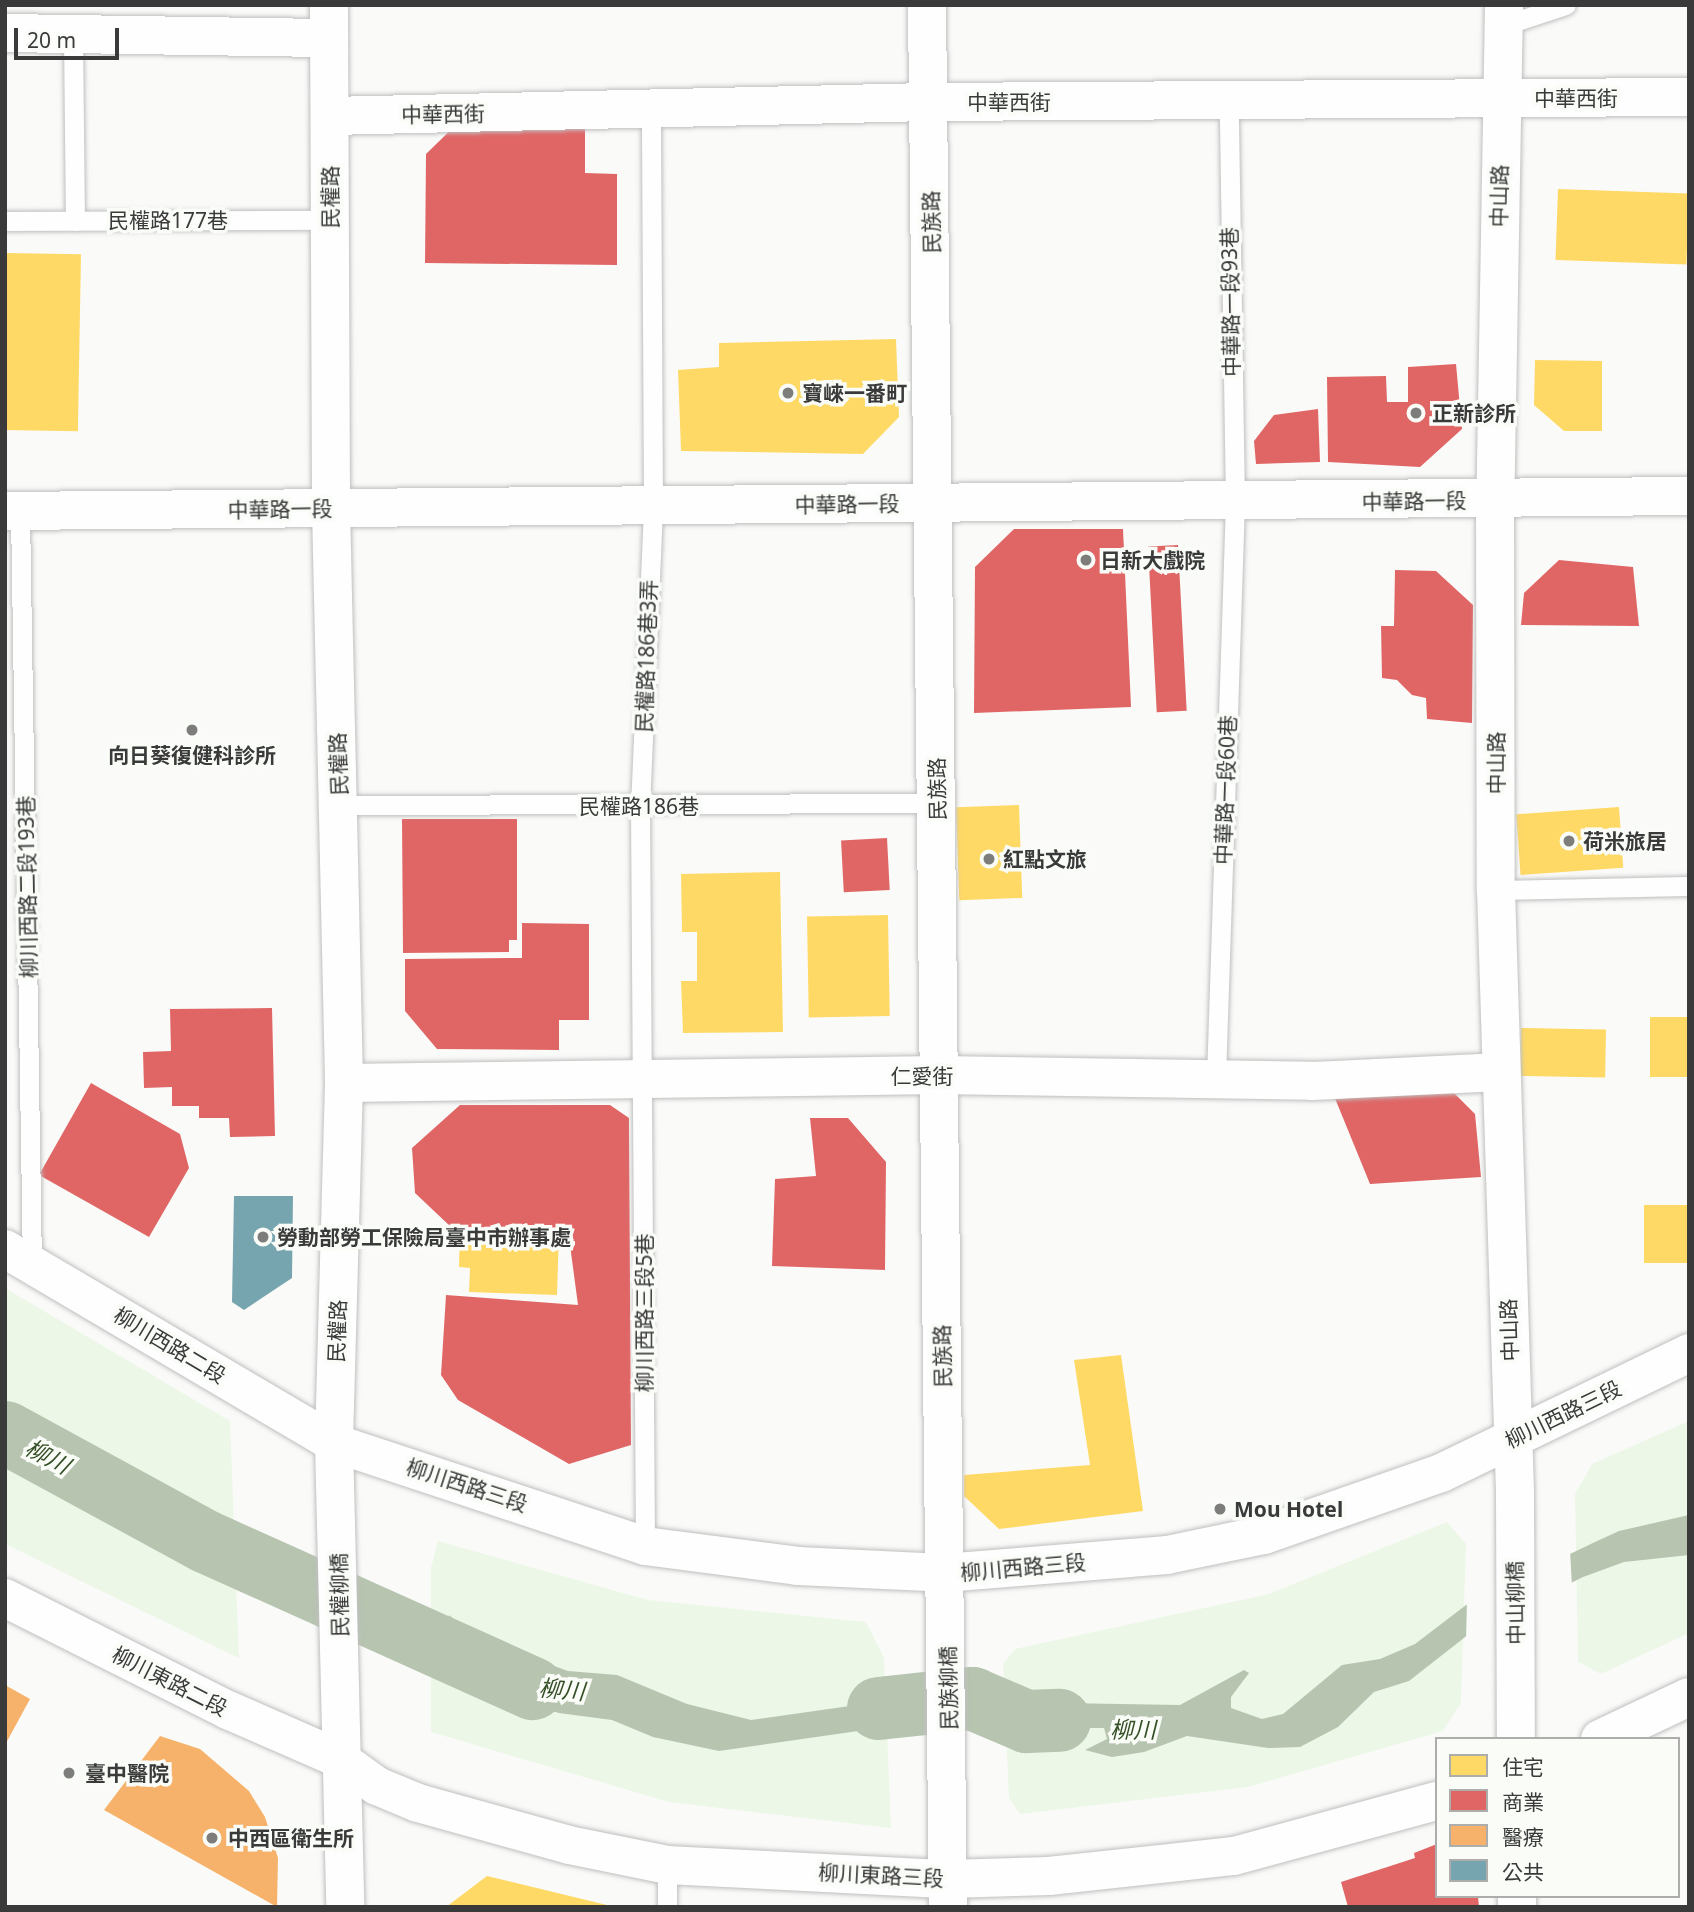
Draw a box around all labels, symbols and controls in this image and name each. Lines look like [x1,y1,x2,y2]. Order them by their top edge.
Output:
scale bar [18,14,122,58]
text: 20 m [27,26,76,54]
street label: 中華西街 [1534,85,1618,111]
street label: 中華西街 [967,89,1051,115]
street label: 中華西街 [401,101,485,127]
street label: 中山路 [1486,164,1512,228]
street label: 民權路 [317,166,343,228]
street label: 民族路 [918,190,944,254]
street label: 民權路177巷 [108,207,228,233]
street label: 中華路一段93巷 [1216,227,1244,377]
place label: 寶崍一番町 [802,380,907,406]
marker: 寶崍一番町 [780,385,796,401]
place label: 正新診所 [1432,400,1516,426]
marker: 正新診所 [1406,403,1426,423]
street label: 中華路一段 [1361,487,1467,515]
street label: 中華路一段 [794,490,900,518]
street label: 中華路一段 [227,495,333,523]
place label: 日新大戲院 [1100,547,1205,573]
marker: 日新大戲院 [1078,552,1094,568]
street label: 民權路186巷3弄 [631,579,661,733]
street label: 中華路一段60巷 [1210,715,1240,865]
marker: 向日葵復健科診所 [182,720,202,740]
street label: 民權路 [324,732,352,796]
street label: 中山路 [1483,732,1509,794]
place label: 向日葵復健科診所 [108,742,276,768]
street label: 民族路 [924,757,950,821]
street label: 民權路186巷 [579,793,699,819]
street label: 柳川西路二段193巷 [13,795,41,979]
place label: 荷米旅居 [1583,828,1667,854]
marker: 荷米旅居 [1561,833,1577,849]
place label: 紅點文旅 [1003,846,1087,872]
marker: 紅點文旅 [981,851,997,867]
street label: 仁愛街 [891,1063,953,1089]
place label: 勞動部勞工保險局臺中市辦事處 [277,1224,571,1250]
marker: 勞動部勞工保險局臺中市辦事處 [255,1229,271,1245]
street label: 柳川西路三段5巷 [631,1233,657,1393]
street label: 中山路 [1495,1298,1523,1362]
street label: 民權路 [323,1299,351,1363]
street label: 柳川西路二段 [110,1302,230,1388]
street label: 民族路 [929,1324,955,1388]
street label: 柳川西路三段 [1501,1375,1625,1453]
water label: 柳川 [21,1433,75,1479]
street label: 柳川西路三段 [403,1454,531,1516]
place label: Mou Hotel [1234,1496,1343,1522]
marker: Mou Hotel [1212,1501,1228,1517]
street label: 柳川西路三段 [959,1549,1087,1585]
street label: 民權柳橋 [326,1553,352,1637]
street label: 中山柳橋 [1502,1561,1528,1645]
street label: 柳川東路二段 [108,1641,232,1721]
street label: 民族柳橋 [935,1646,961,1730]
water label: 柳川 [538,1673,586,1705]
water label: 柳川 [1110,1715,1156,1743]
legend [1435,1737,1680,1898]
text: 住宅 [1502,1753,1544,1781]
place label: 臺中醫院 [85,1760,169,1786]
marker: 臺中醫院 [59,1763,79,1783]
text: 商業 [1502,1788,1544,1816]
text: 醫療 [1502,1823,1544,1851]
place label: 中西區衛生所 [228,1825,354,1851]
marker: 中西區衛生所 [202,1828,222,1848]
text: 公共 [1502,1858,1544,1886]
street label: 柳川東路三段 [817,1859,945,1891]

